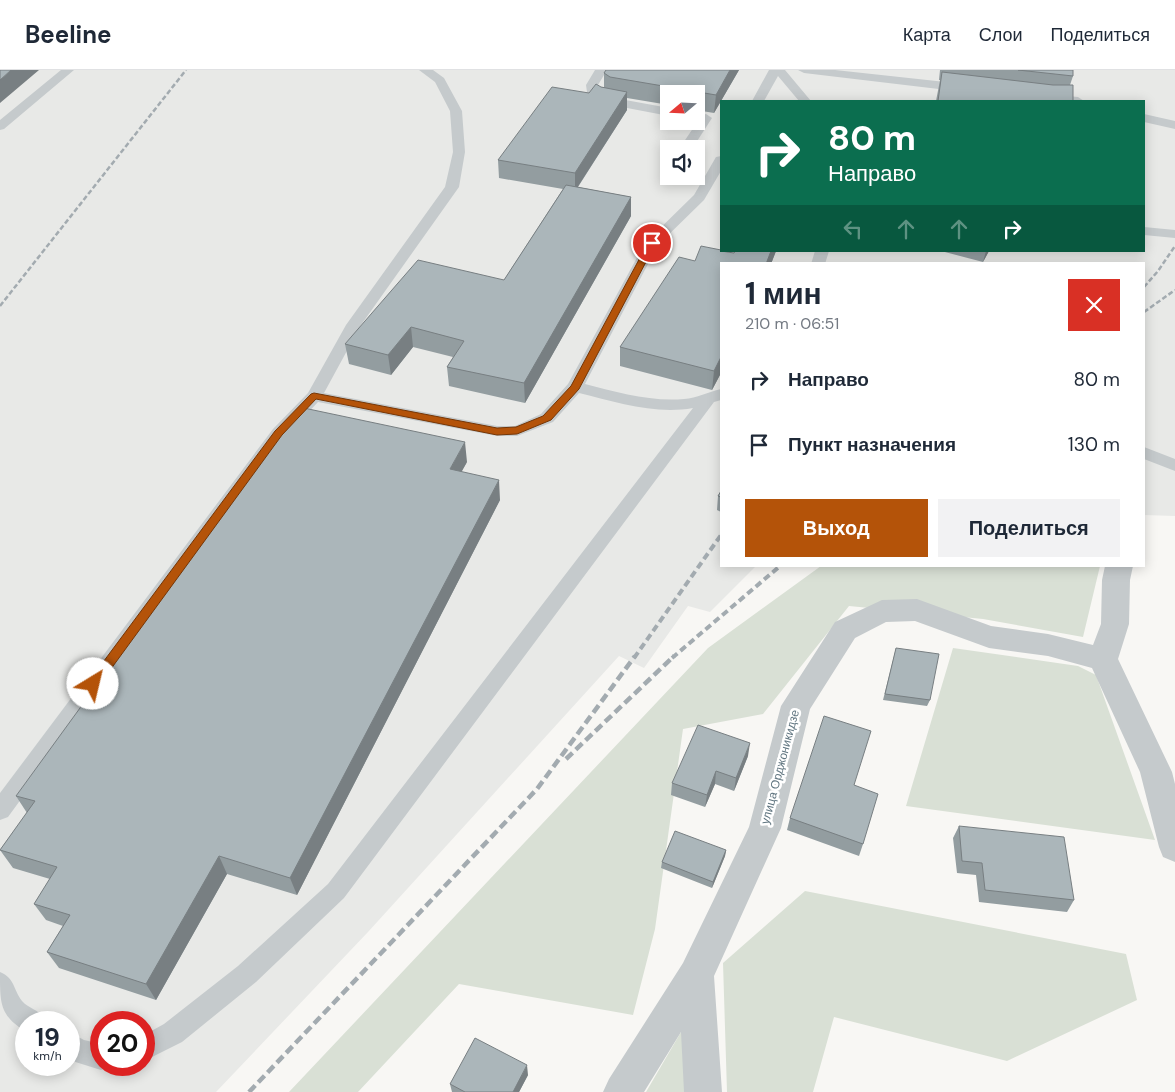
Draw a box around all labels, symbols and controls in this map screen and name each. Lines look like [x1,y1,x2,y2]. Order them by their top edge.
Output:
text: Beeline [25,19,111,50]
text: Карта [903,23,951,47]
text: Слои [979,23,1023,47]
text: Поделиться [1051,23,1150,47]
north arrow [660,85,705,130]
map controls [660,85,705,185]
text: 80 m [828,115,916,161]
icon: right [745,120,810,185]
button: sound [660,140,705,185]
text: Направо [828,159,916,188]
icon: left [839,215,867,243]
icon: ahead [892,215,920,243]
icon: ahead [945,215,973,243]
icon: right [998,215,1026,243]
pin [631,222,673,264]
icon: arrive [638,229,666,257]
text: 1 мин [745,274,822,313]
button: close [1068,279,1120,331]
text: 210 m · 06:51 [745,313,839,334]
icon: right [745,366,773,394]
text: Направо [788,367,869,392]
text: 80 m [1073,367,1120,392]
icon: arrive [745,431,773,459]
text: Пункт назначения [788,432,956,457]
text: 130 m [1068,432,1120,457]
button: Выход [745,499,928,557]
button: Поделиться [938,499,1120,557]
position arrow [66,657,118,709]
street label: улица Орджоникидзе [757,708,803,826]
speed limit sign: 20 [90,1011,155,1076]
text: 19 [35,1021,60,1054]
text: km/h [33,1048,62,1064]

